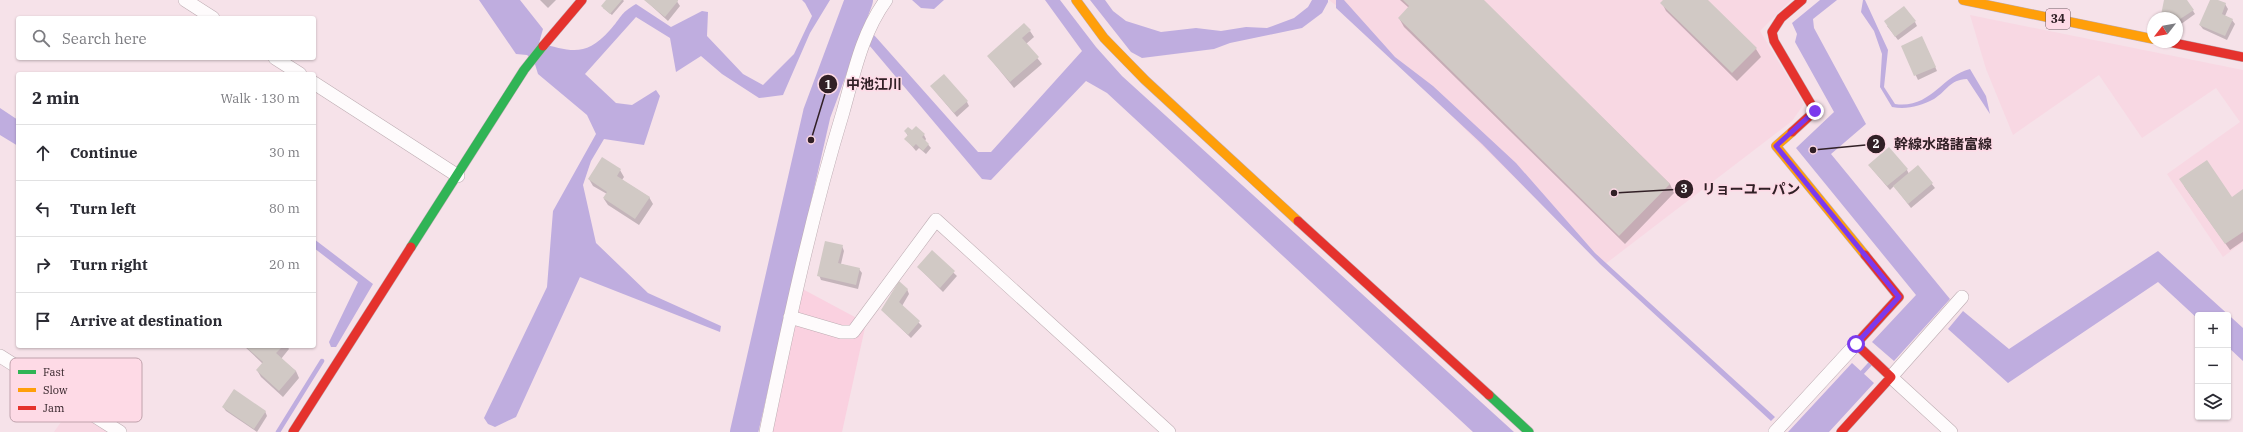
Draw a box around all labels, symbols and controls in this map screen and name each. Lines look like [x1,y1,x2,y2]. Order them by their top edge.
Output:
road number: 34 [2046,9,2070,29]
north arrow [2147,12,2183,48]
search box [16,16,316,60]
icon: search [30,27,52,49]
text: Search here [62,29,147,48]
callout: 中池江川 [818,71,910,97]
text: 中池江川 [846,75,902,93]
text: 1 [824,77,832,92]
text: 2 min [32,87,80,109]
text: Walk · 130 m [221,90,300,107]
route end [1806,102,1824,120]
callout: 幹線水路諸富線 [1866,131,2000,157]
text: 幹線水路諸富線 [1894,135,1992,153]
text: 2 [1872,136,1880,151]
icon: ahead [32,142,54,164]
text: Continue [70,143,137,162]
text: 30 m [269,144,300,161]
callout: リョーユーパン [1674,176,1808,202]
text: リョーユーパン [1702,180,1800,198]
text: 3 [1680,181,1688,196]
icon: left [32,198,54,220]
text: Turn left [70,199,136,218]
text: 80 m [269,200,300,217]
icon: right [32,254,54,276]
text: Turn right [70,255,148,274]
text: 20 m [269,256,300,273]
icon: arrive [32,310,54,332]
text: Arrive at destination [70,311,222,330]
map controls [2195,312,2231,420]
button: + [2195,312,2231,348]
route start [1847,335,1865,353]
button: − [2195,348,2231,384]
legend [10,358,142,422]
text: Fast [43,365,65,379]
text: Slow [43,383,68,397]
button: layers [2195,384,2231,420]
text: Jam [43,401,65,415]

